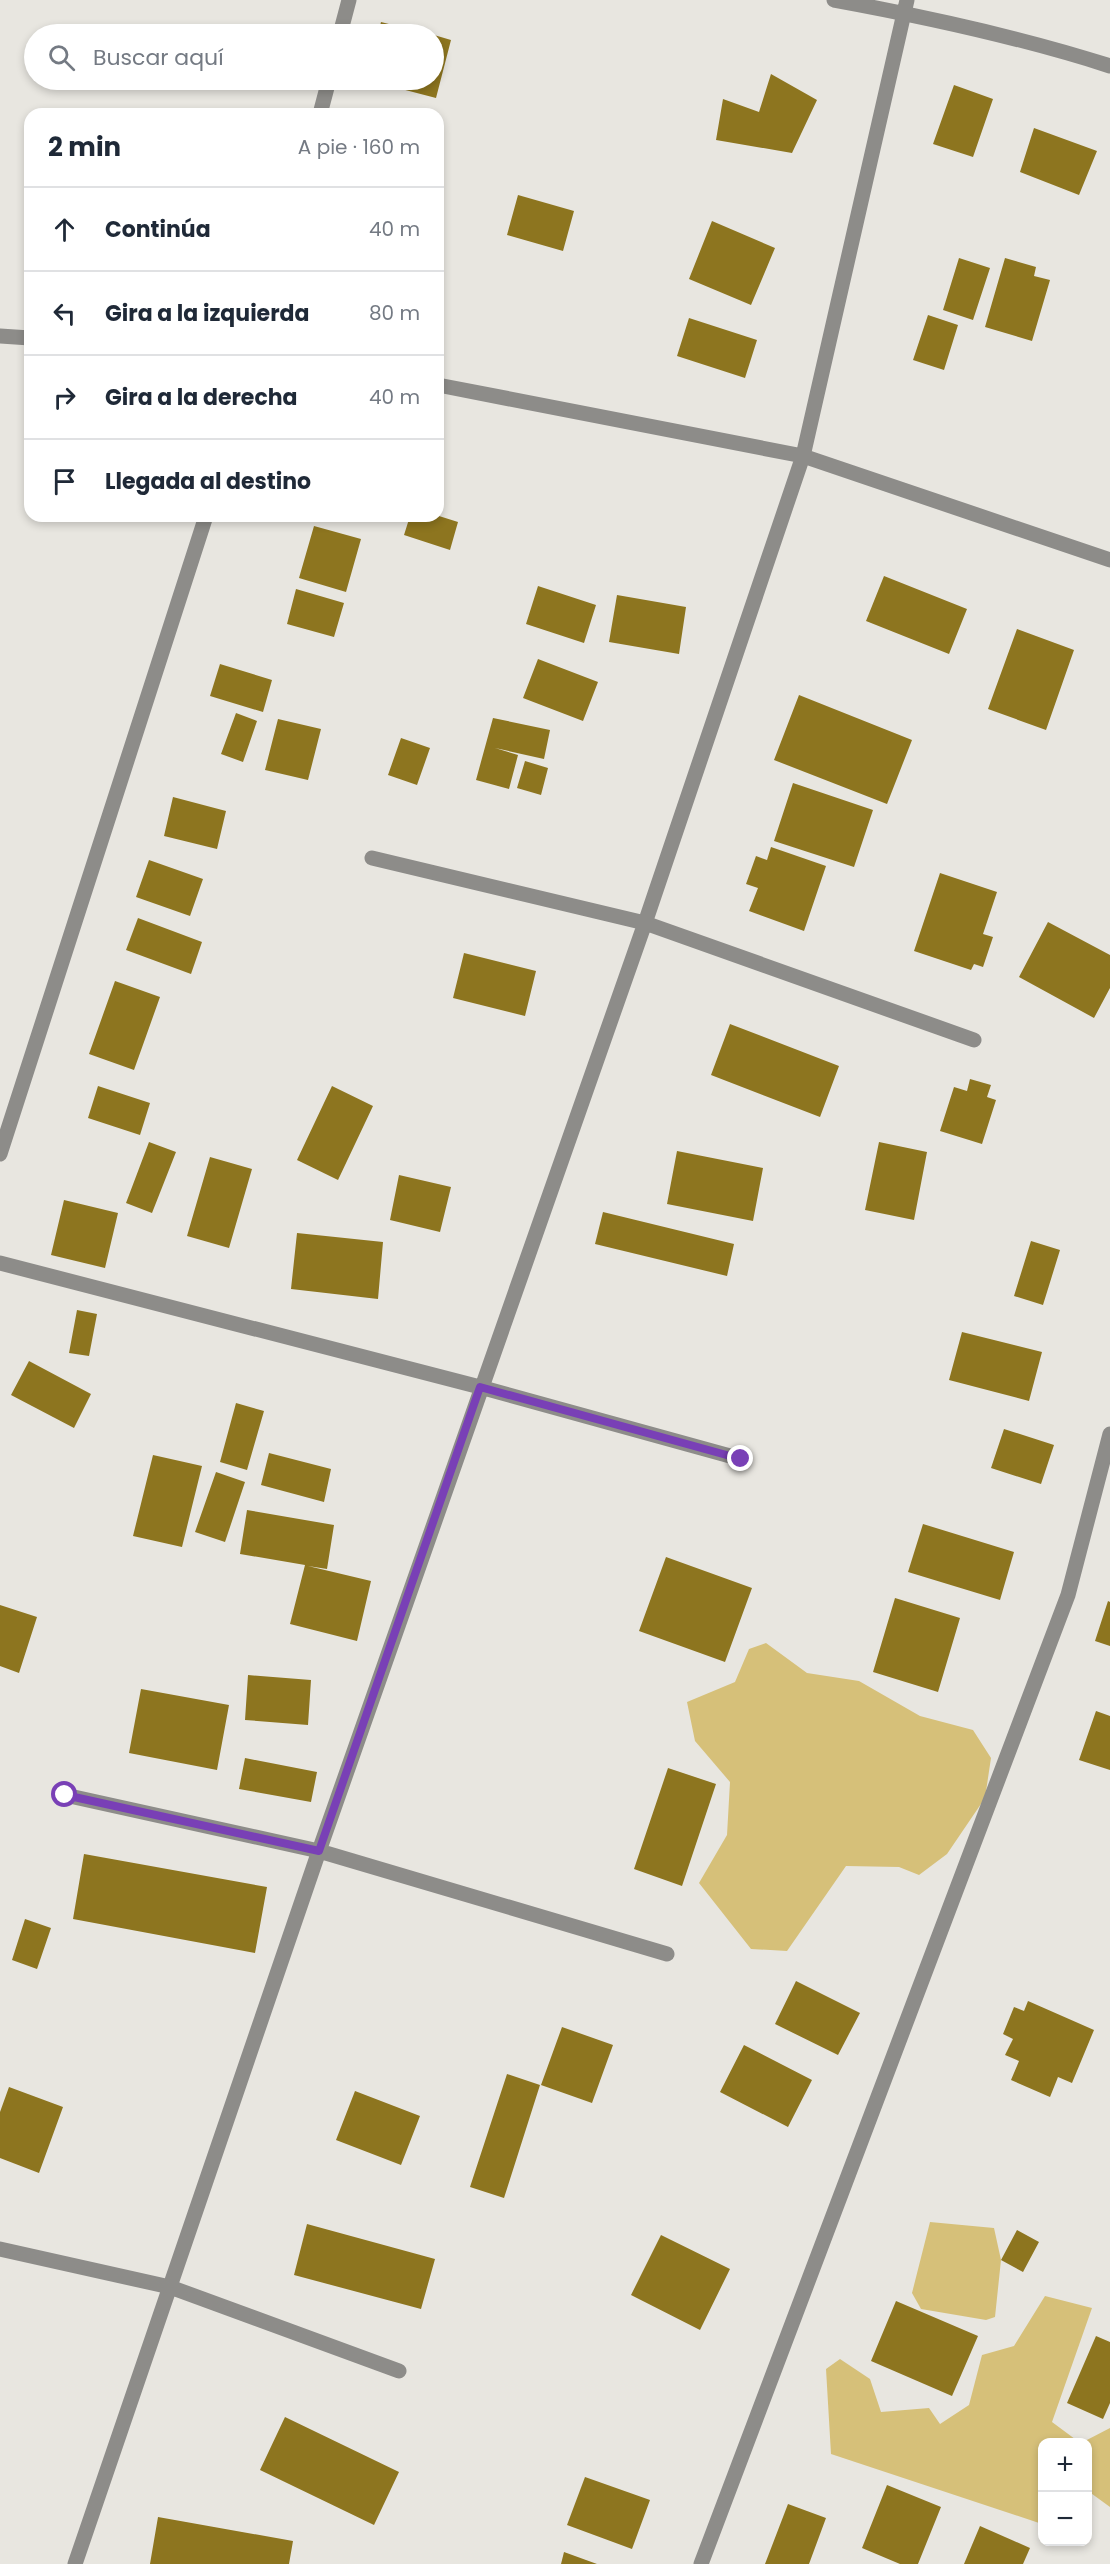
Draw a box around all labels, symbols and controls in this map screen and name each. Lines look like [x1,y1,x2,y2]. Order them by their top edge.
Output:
search box [24,24,444,90]
icon: search [45,41,78,74]
text: Buscar aquí [93,42,224,73]
text: 2 min [48,129,121,165]
text: A pie · 160 m [298,133,420,161]
icon: ahead [48,213,81,246]
text: Continúa [105,214,211,245]
text: 40 m [369,215,420,243]
icon: left [48,297,81,330]
text: Gira a la izquierda [105,298,309,329]
text: 80 m [369,299,420,327]
icon: right [48,381,81,414]
text: Gira a la derecha [105,382,298,413]
text: 40 m [369,383,420,411]
icon: arrive [48,465,81,498]
text: Llegada al destino [105,466,311,497]
route end [727,1445,753,1471]
route start [51,1781,77,1807]
map controls [1038,2438,1092,2546]
button: + [1038,2438,1092,2492]
button: − [1038,2492,1092,2546]

